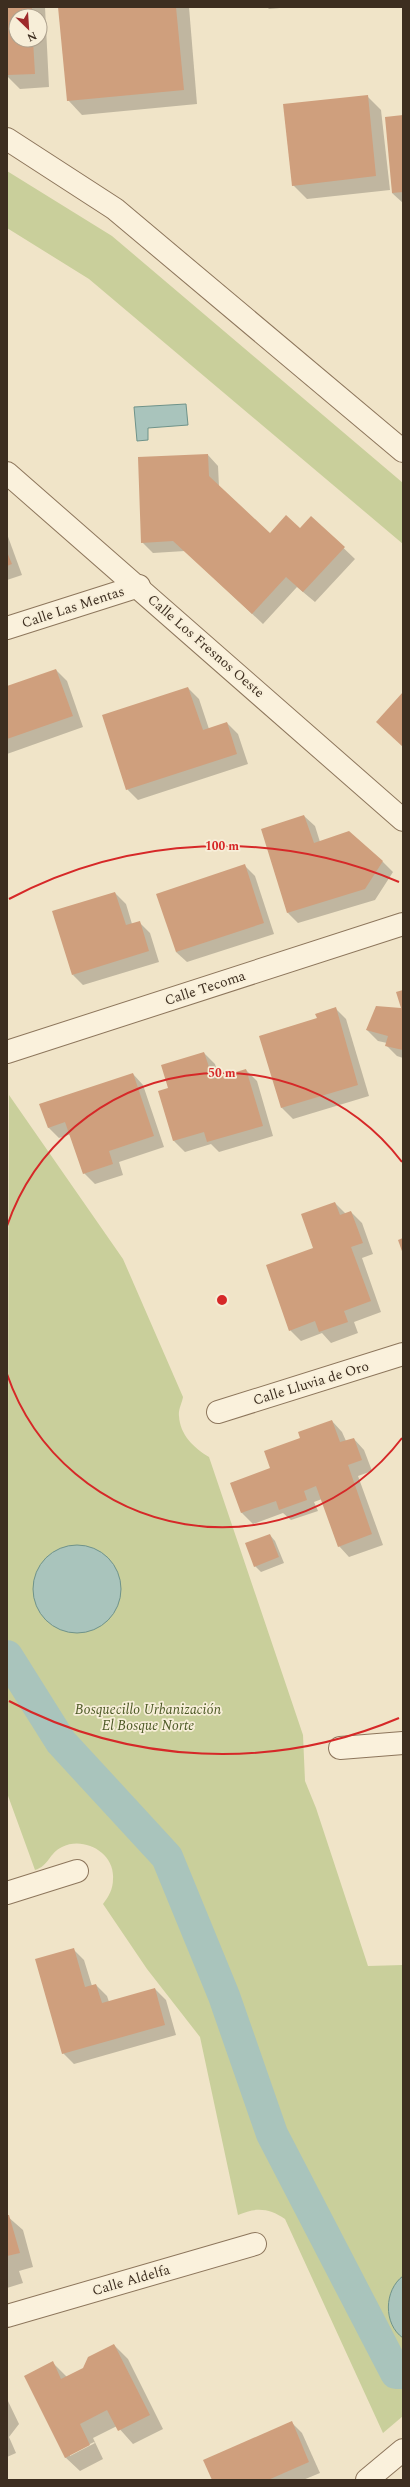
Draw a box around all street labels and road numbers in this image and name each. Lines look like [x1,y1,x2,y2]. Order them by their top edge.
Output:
street label: Calle Las Mentas [19,580,127,634]
street label: Calle Los Fresnos Oeste [143,589,269,703]
street label: Calle Tecoma [162,965,248,1011]
street label: Calle Lluvia de Oro [250,1355,372,1411]
street label: Calle Aldelfa [90,2259,173,2301]

